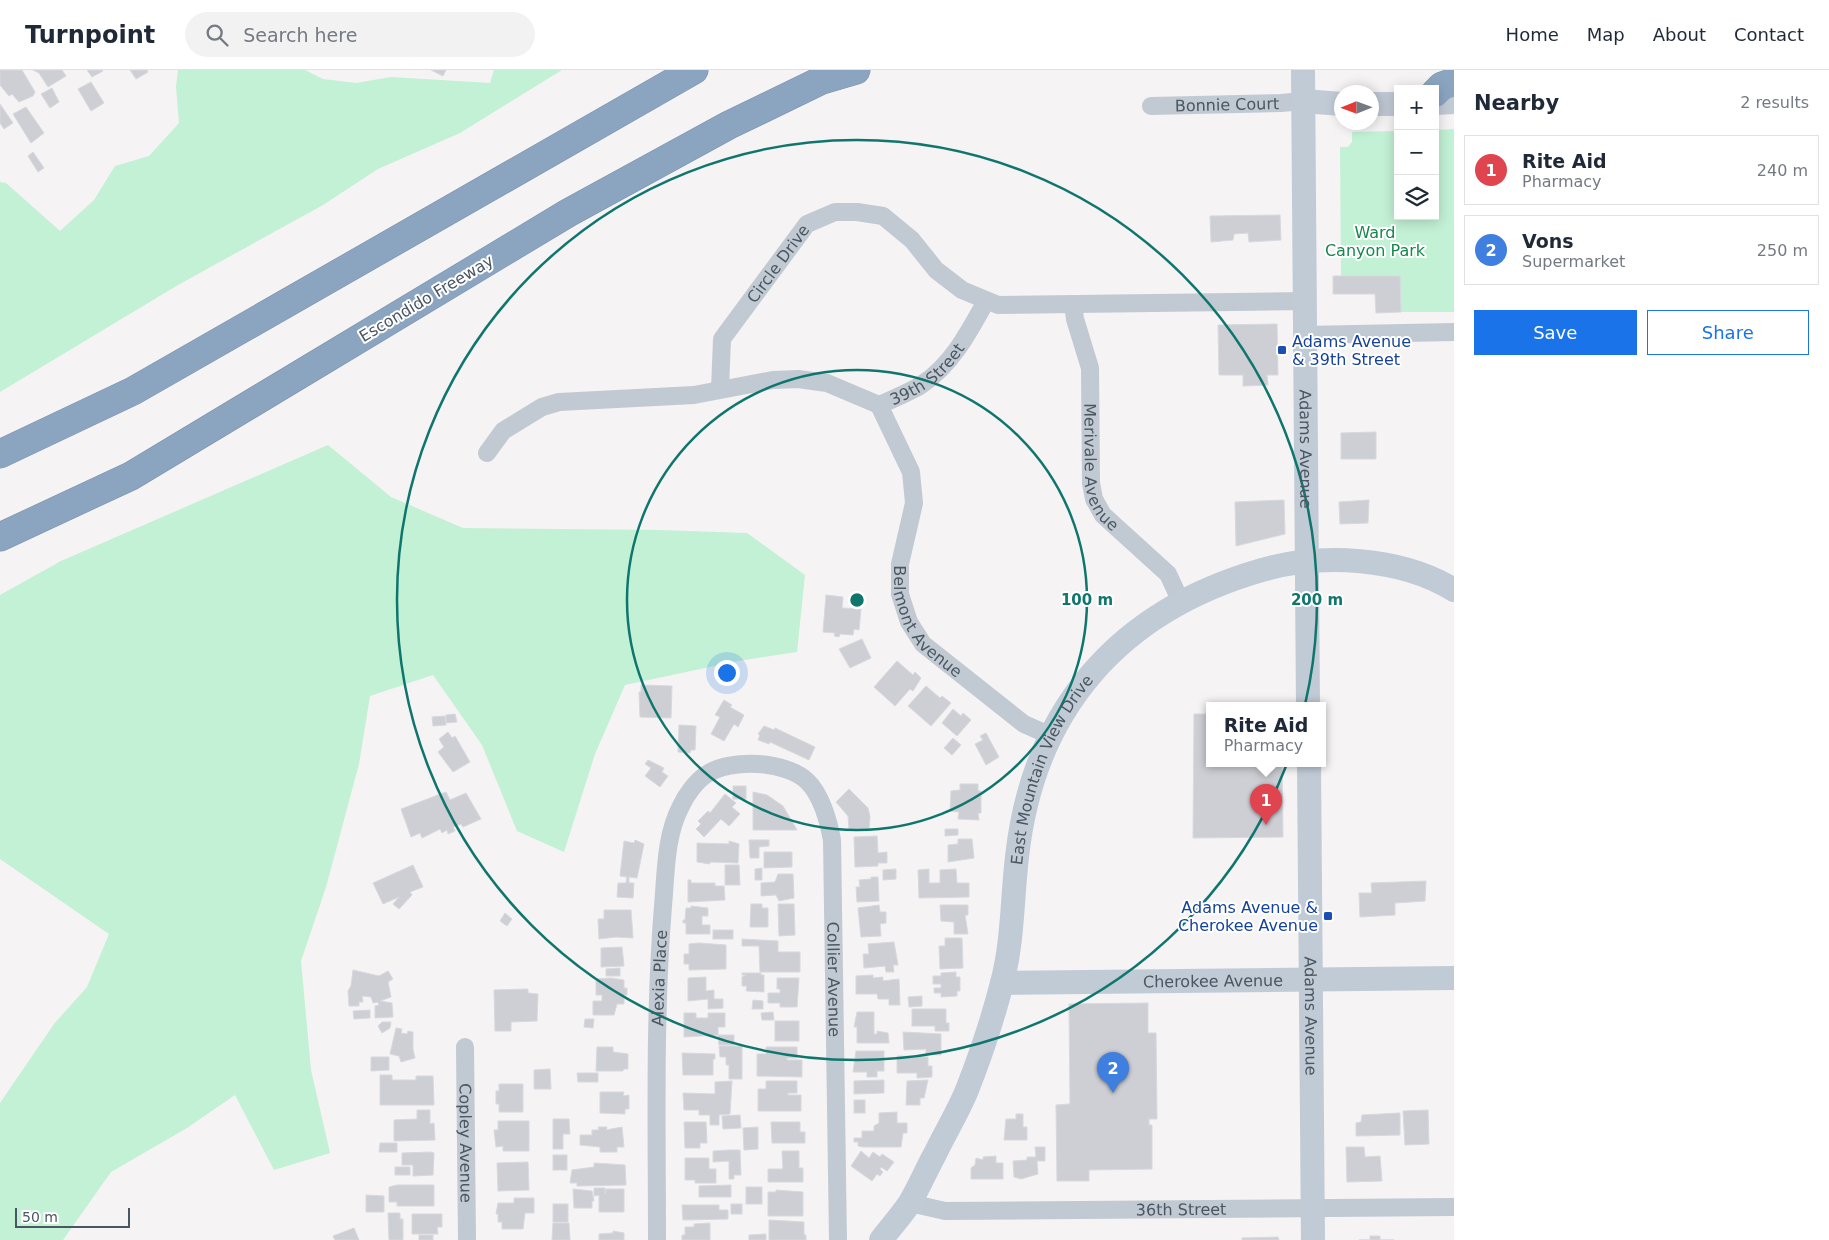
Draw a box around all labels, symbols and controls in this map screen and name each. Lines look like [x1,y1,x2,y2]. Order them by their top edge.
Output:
search box [185,12,535,57]
text: Turnpoint [25,21,155,49]
icon: search [203,21,231,49]
text: Search here [243,24,357,46]
text: Home [1506,24,1559,45]
text: Map [1587,24,1625,45]
text: About [1653,24,1706,45]
text: Contact [1734,24,1804,45]
north arrow [1334,85,1379,130]
map controls [1394,85,1439,220]
button: + [1394,85,1439,130]
text: Nearby [1474,91,1559,115]
text: 2 results [1740,93,1809,112]
street label: Bonnie Court [1175,94,1279,115]
button: − [1394,130,1439,175]
text: Rite Aid [1522,150,1607,172]
text: 1 [1485,161,1497,180]
text: 240 m [1757,161,1808,180]
text: Pharmacy [1522,172,1602,191]
button: layers [1394,175,1439,220]
street label: Circle Drive [743,221,813,307]
park label: Ward Canyon Park [1325,223,1426,260]
text: Vons [1522,230,1574,252]
text: 2 [1485,241,1497,260]
text: 250 m [1757,241,1808,260]
street label: Escondido Freeway [356,251,497,346]
text: Supermarket [1522,252,1625,271]
button: Save [1474,310,1637,355]
button: Share [1647,310,1809,355]
place label: Adams Avenue & 39th Street [1292,332,1411,369]
street label: 39th Street [887,340,969,409]
marker: Adams Avenue & 39th Street [1276,344,1288,356]
street label: Adams Avenue [1296,389,1315,509]
street label: Merivale Avenue [1080,403,1123,535]
street label: Belmont Avenue [889,565,966,681]
centre of rings [848,591,866,609]
text: 100 m [1061,591,1113,609]
text: 200 m [1291,591,1343,609]
your location [714,660,740,686]
street label: East Mountain View Drive [1007,671,1097,866]
popup [1206,702,1326,767]
text: Rite Aid [1224,714,1308,736]
text: Pharmacy [1224,736,1303,755]
pin: 1 [1250,784,1282,825]
place label: Adams Avenue & Cherokee Avenue [1178,898,1318,935]
marker: Adams Avenue & Cherokee Avenue [1322,910,1334,922]
street label: Collier Avenue [823,922,844,1037]
street label: Alexia Place [648,929,671,1026]
street label: Adams Avenue [1301,956,1321,1076]
street label: Cherokee Avenue [1143,971,1283,991]
pin: 2 [1097,1052,1129,1093]
street label: Copley Avenue [455,1083,476,1203]
street label: 36th Street [1136,1200,1226,1220]
scale bar [15,1205,130,1228]
text: 50 m [22,1209,58,1225]

